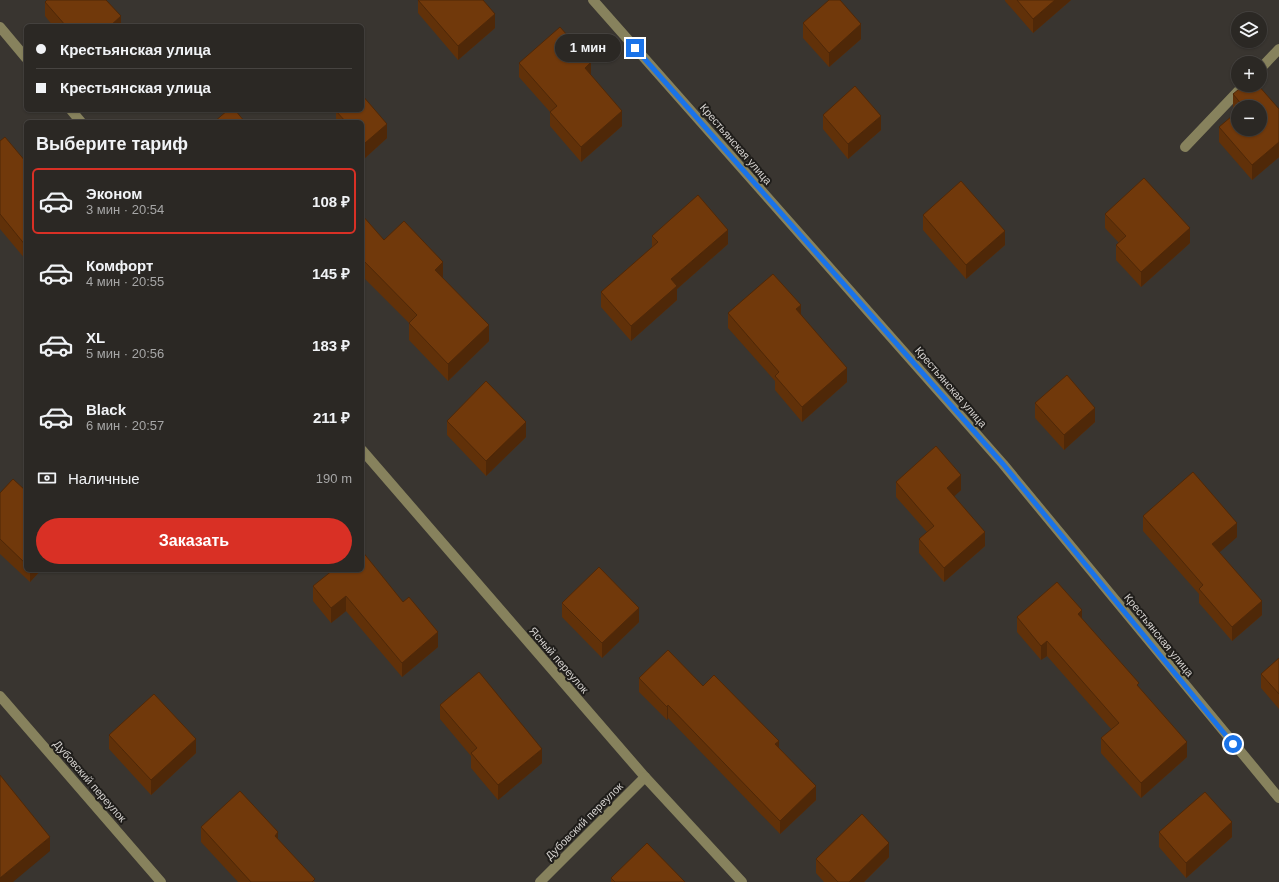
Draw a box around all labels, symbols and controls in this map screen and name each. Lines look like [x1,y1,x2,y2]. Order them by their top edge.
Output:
map controls [1231,12,1267,136]
button: layers [1231,12,1267,48]
callout: 1 мин [555,34,621,62]
route end [626,39,644,57]
text: 1 мин [570,40,606,55]
text: Крестьянская улица [60,41,211,58]
button: + [1231,56,1267,92]
text: Крестьянская улица [60,79,211,96]
button: − [1231,100,1267,136]
street label: Крестьянская улица [698,101,775,187]
text: Выберите тариф [36,134,188,154]
icon: car [38,183,74,219]
text: Эконом [86,185,142,202]
text: 108 ₽ [312,193,350,210]
text: 3 мин · 20:54 [86,202,164,217]
icon: car [38,255,74,291]
text: Комфорт [86,257,153,274]
text: 145 ₽ [312,265,350,282]
text: 4 мин · 20:55 [86,274,164,289]
icon: car [38,327,74,363]
text: XL [86,329,105,346]
text: 183 ₽ [312,337,350,354]
street label: Крестьянская улица [913,344,990,430]
text: 5 мин · 20:56 [86,346,164,361]
icon: car [38,399,74,435]
text: Black [86,401,126,418]
text: 211 ₽ [313,409,350,426]
text: 6 мин · 20:57 [86,418,164,433]
icon: cash [36,467,58,489]
text: Наличные [68,470,140,487]
text: 190 m [316,471,352,486]
button: Заказать [36,518,352,564]
street label: Крестьянская улица [1122,591,1197,679]
street label: Ясный переулок [527,625,591,696]
route start [1224,735,1242,753]
street label: Дубовский переулок [51,738,129,824]
street label: Дубовский переулок [543,780,625,862]

